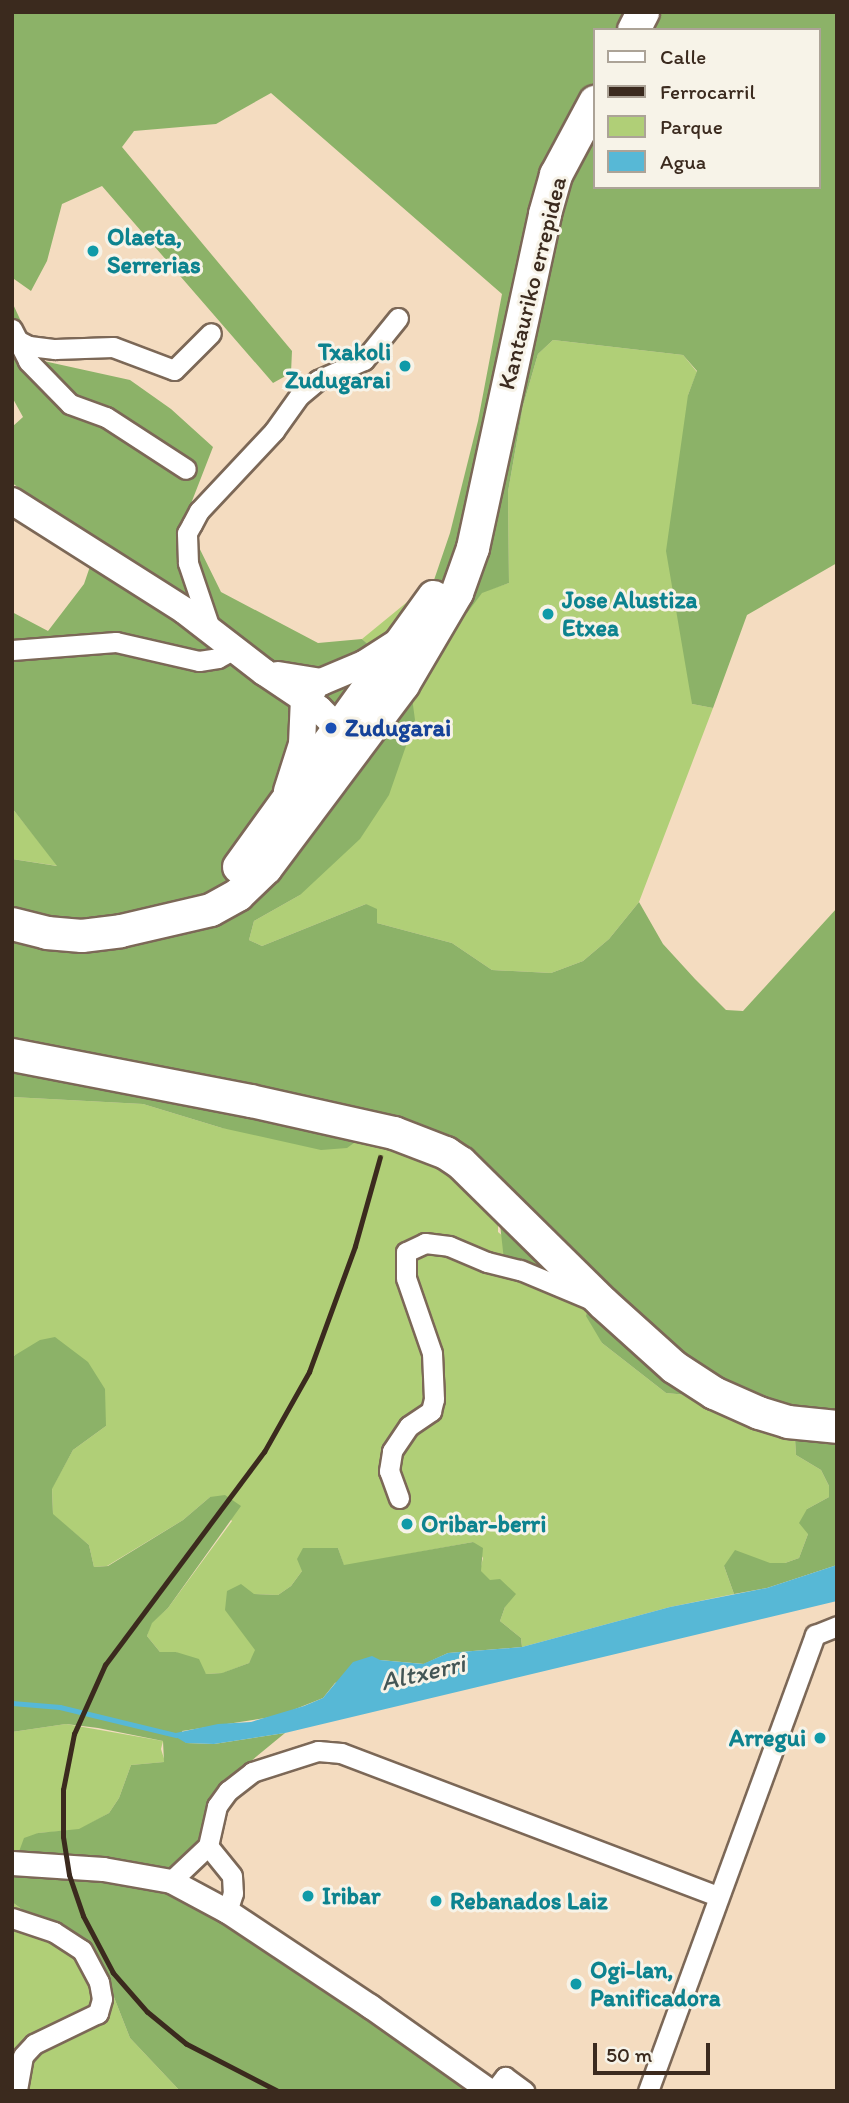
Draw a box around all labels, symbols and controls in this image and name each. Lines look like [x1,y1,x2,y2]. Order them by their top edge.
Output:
legend [594,28,821,189]
text: Calle [660,44,706,69]
text: Ferrocarril [660,79,755,104]
text: Parque [660,114,723,139]
text: Agua [660,149,706,174]
street label: Kantauriko errepidea [492,174,572,392]
place label: Olaeta, Serrerias [107,223,201,279]
marker: Olaeta, Serrerias [85,243,101,259]
place label: Txakoli Zudugarai [285,338,391,394]
marker: Txakoli Zudugarai [397,358,413,374]
place label: Jose Alustiza Etxea [562,586,698,642]
marker: Jose Alustiza Etxea [540,606,556,622]
place label: Zudugarai [345,714,451,742]
marker: Zudugarai [323,720,339,736]
place label: Oribar-berri [421,1510,546,1538]
marker: Oribar-berri [399,1516,415,1532]
water label: Altxerri [378,1648,468,1698]
place label: Arregui [729,1724,806,1752]
marker: Arregui [812,1730,828,1746]
place label: Iribar [322,1882,380,1910]
place label: Rebanados Laiz [450,1887,609,1915]
marker: Iribar [300,1888,316,1904]
marker: Rebanados Laiz [428,1893,444,1909]
place label: Ogi-lan, Panificadora [590,1956,720,2012]
marker: Ogi-lan, Panificadora [568,1976,584,1992]
scale bar [597,2030,714,2074]
text: 50 m [606,2042,652,2067]

